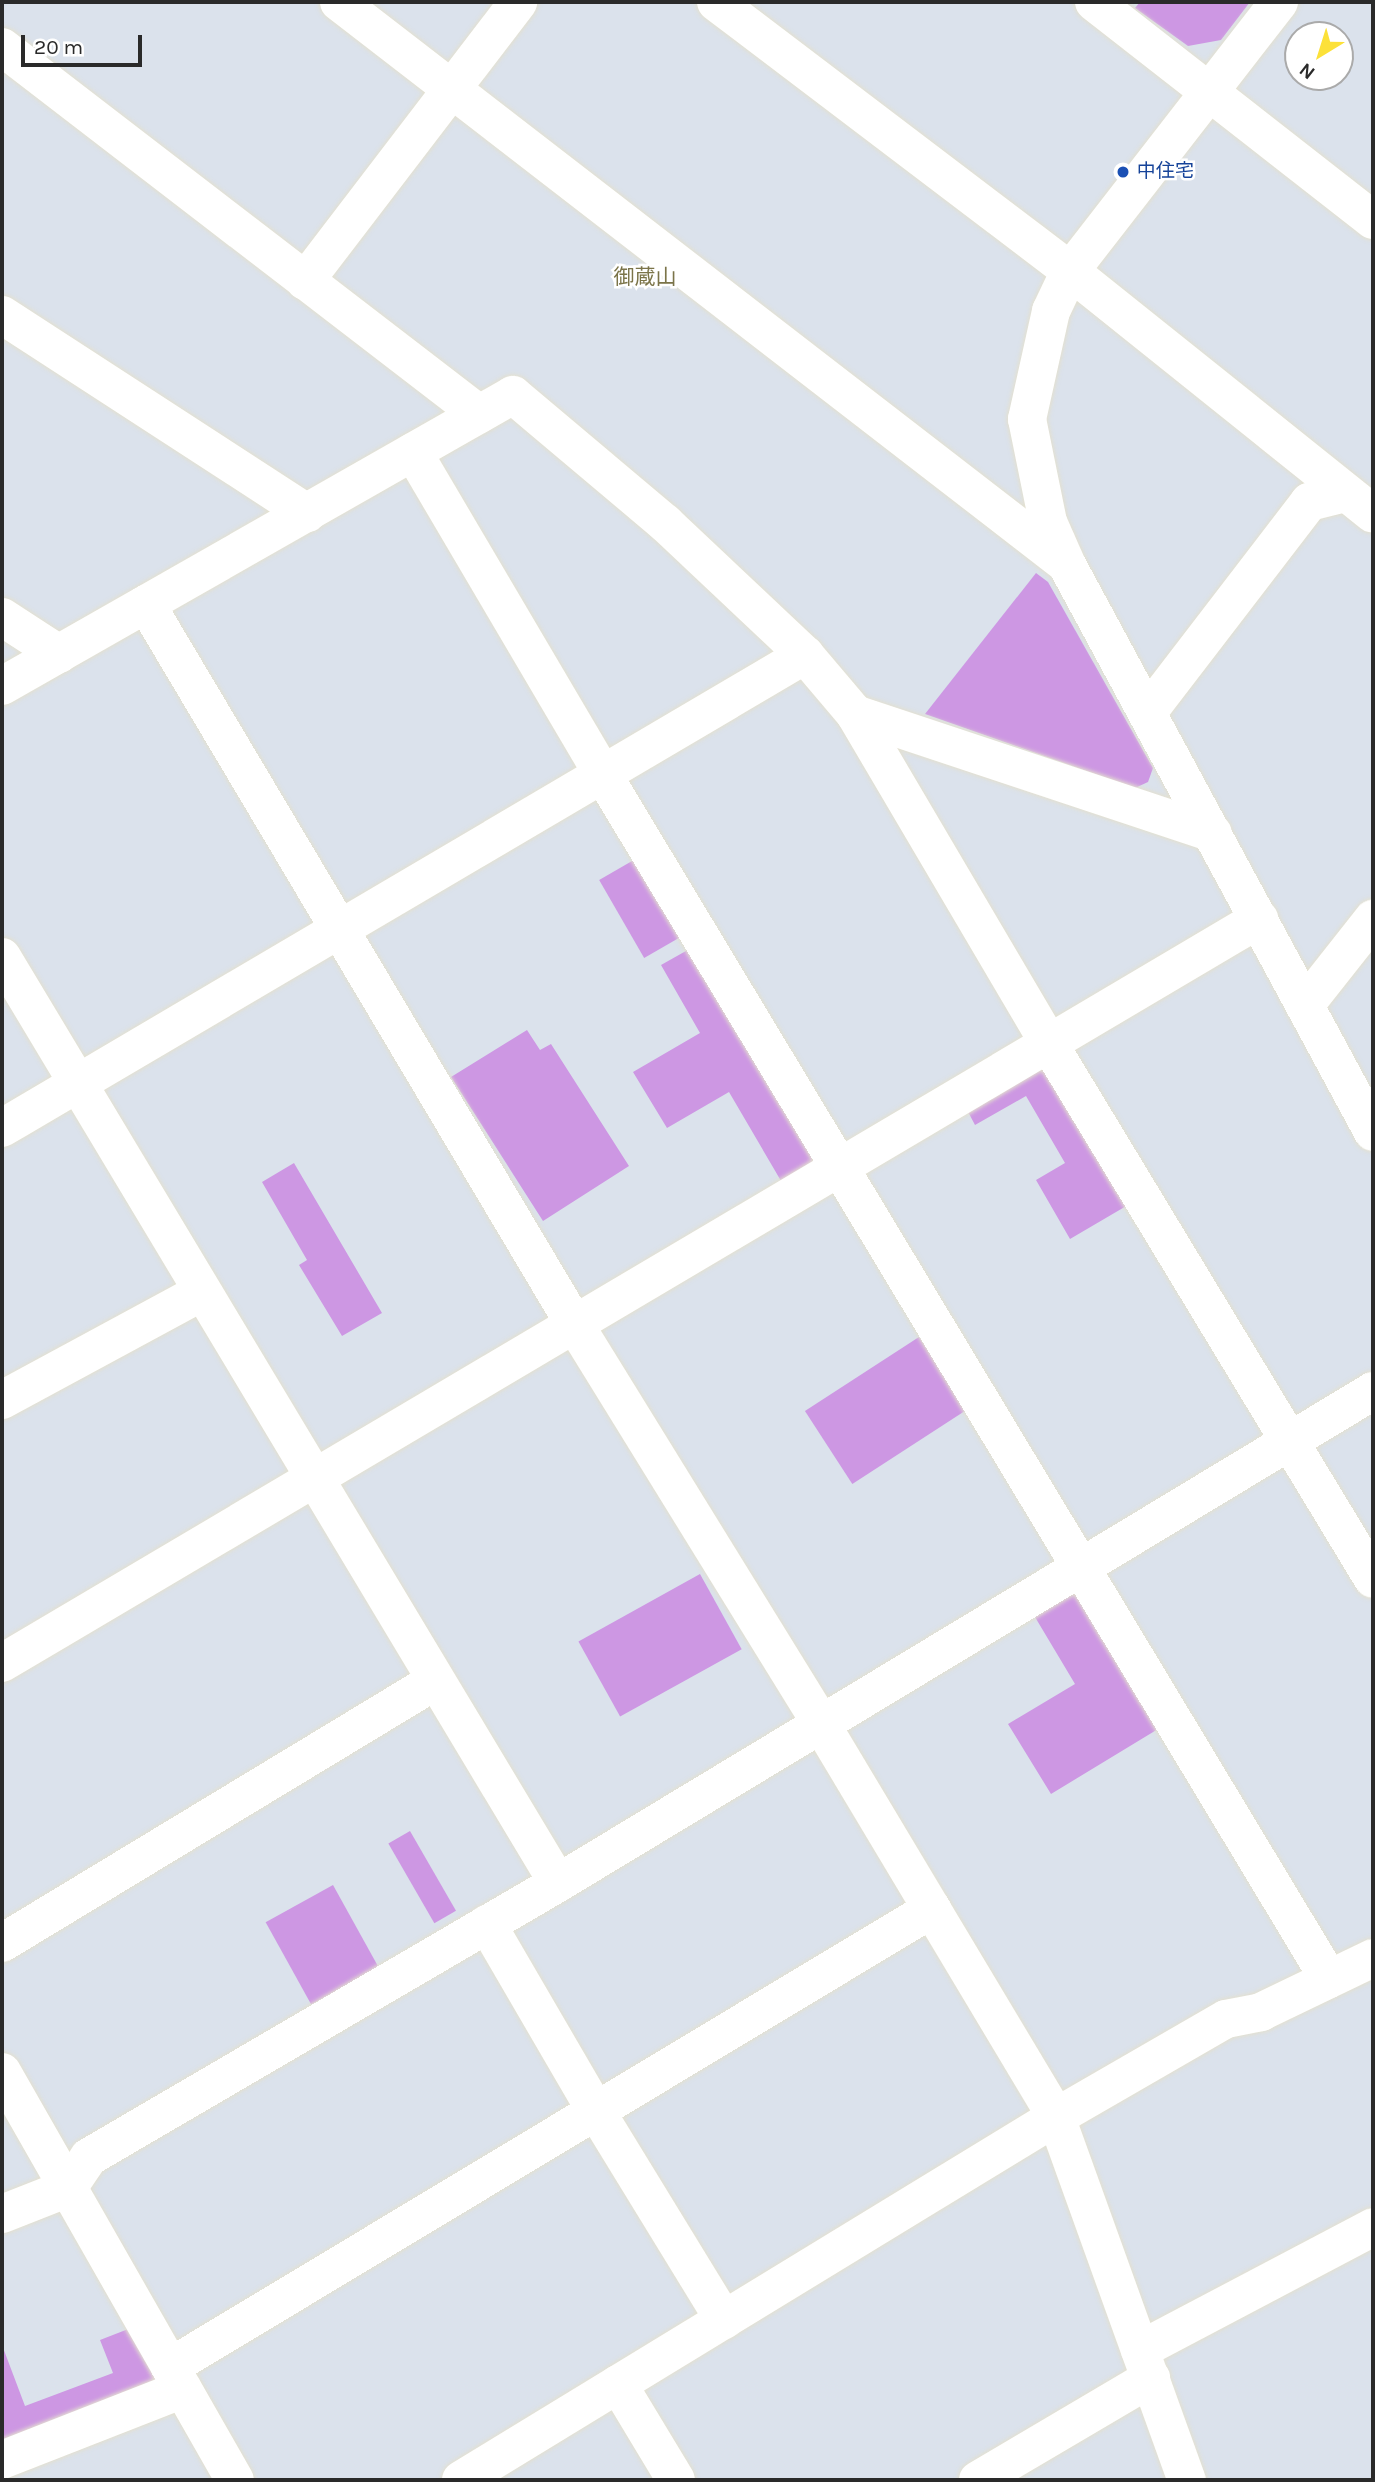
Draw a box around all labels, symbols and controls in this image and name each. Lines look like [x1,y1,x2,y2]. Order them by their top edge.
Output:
scale bar [24,21,145,65]
north arrow [1284,21,1354,91]
text: 20 m [34,35,83,59]
text: N [1295,58,1319,84]
place label: 中住宅 [1137,161,1194,183]
marker: 中住宅 [1115,164,1131,180]
district label: 御蔵山 [614,264,676,290]

